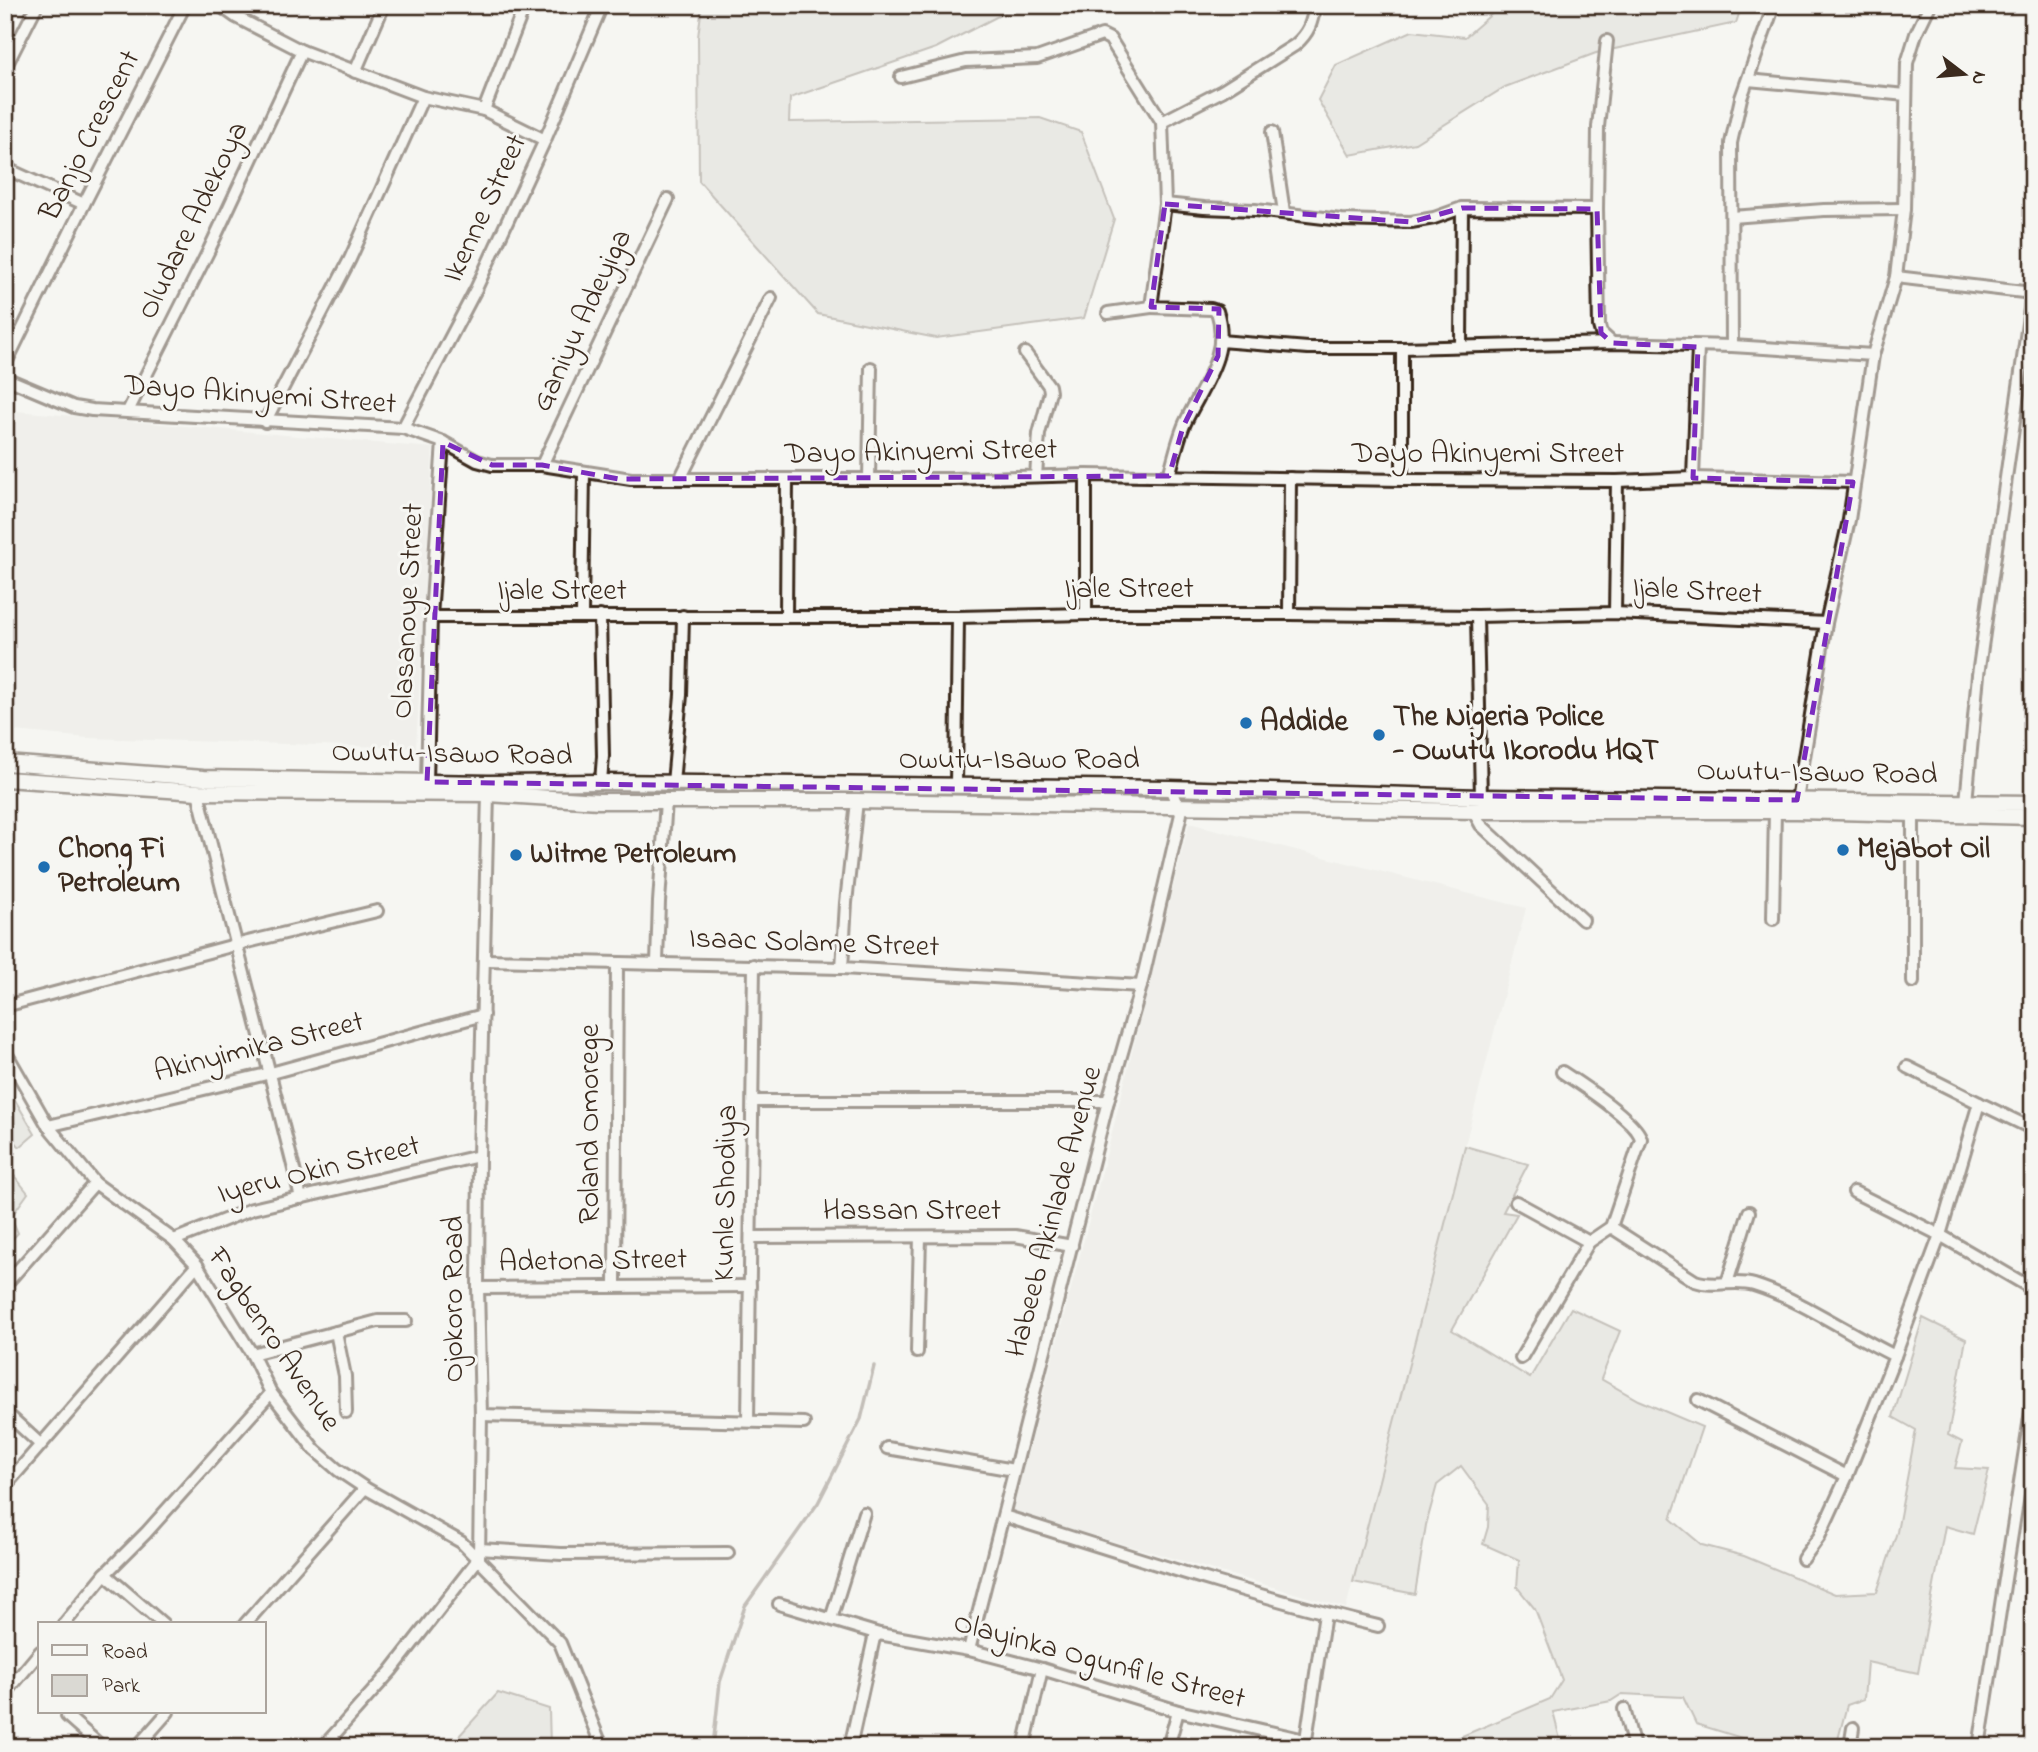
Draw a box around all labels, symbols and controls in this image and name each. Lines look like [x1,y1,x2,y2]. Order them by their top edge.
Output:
north arrow [1930,38,2000,108]
street label: Banjo Crescent [29,43,153,230]
text: N [1963,68,1993,88]
street label: Oludare Adekoya [127,114,261,328]
street label: Ikenne Street [432,127,540,291]
street label: Ganiyu Adeyiga [521,222,645,420]
street label: Dayo Akinyemi Street [121,364,398,427]
street label: Dayo Akinyemi Street [783,429,1058,477]
street label: Dayo Akinyemi Street [1351,433,1624,477]
street label: Olasanoye Street [381,502,437,720]
street label: Ijale Street [1631,567,1763,617]
street label: Ijale Street [1064,568,1194,612]
street label: Ijale Street [497,570,627,614]
place label: The Nigeria Police - Owutu Ikorodu HQT [1392,696,1659,774]
place label: Addide [1260,701,1349,745]
marker: Addide [1238,715,1254,731]
marker: The Nigeria Police - Owutu Ikorodu HQT [1371,727,1387,743]
street label: Owutu-Isawo Road [331,731,573,779]
street label: Owutu-Isawo Road [898,739,1140,783]
street label: Owutu-Isawo Road [1696,750,1938,798]
place label: Chong Fi Petroleum [58,828,180,906]
place label: Mejabot Oil [1857,828,1990,872]
place label: Witme Petroleum [530,833,736,877]
marker: Mejabot Oil [1835,842,1851,858]
marker: Witme Petroleum [508,847,524,863]
marker: Chong Fi Petroleum [36,859,52,875]
street label: Isaac Solame Street [688,918,940,970]
street label: Akinyimika Street [149,1001,369,1095]
street label: Roland Omorege [569,1023,613,1224]
street label: Habeeb Akinlade Avenue [995,1061,1115,1363]
street label: Kunle Shodiya [703,1104,751,1282]
street label: Iyeru Okin Street [213,1125,425,1217]
street label: Hassan Street [823,1190,1001,1234]
street label: Ojokoro Road [433,1215,477,1382]
street label: Fagbenro Avenue [194,1238,351,1442]
street label: Adetona Street [498,1238,688,1286]
street label: Olayinka Ogunfile Street [948,1602,1250,1722]
legend [38,1622,266,1714]
text: Road [102,1638,148,1668]
text: Park [102,1672,141,1702]

